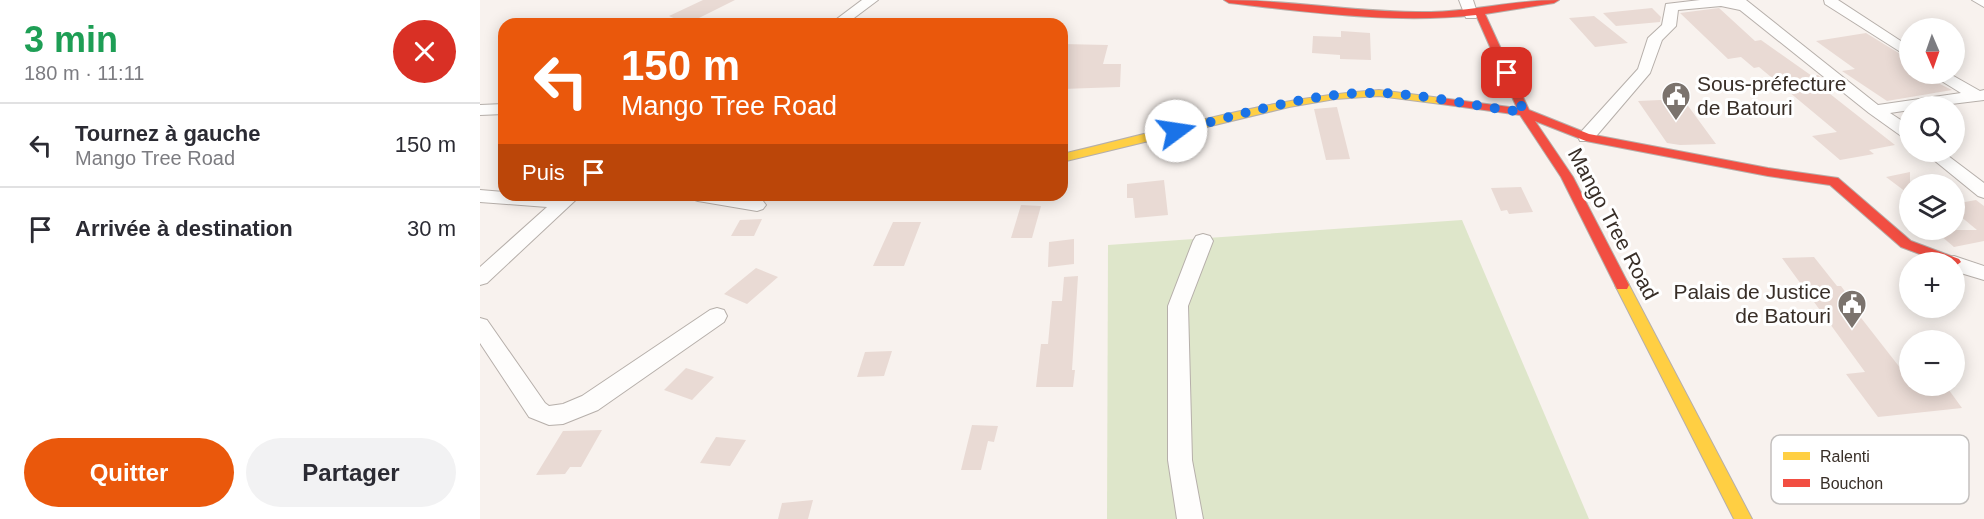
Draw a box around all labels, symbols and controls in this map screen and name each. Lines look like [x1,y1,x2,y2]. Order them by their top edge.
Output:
north arrow [1899,18,1965,84]
map controls [1899,18,1965,396]
text: 3 min [24,19,118,60]
button: close [393,20,456,83]
icon: left [522,42,600,120]
text: 150 m [621,42,740,89]
pin [1481,47,1532,98]
icon: arrive [1490,56,1523,89]
text: 180 m · 11:11 [24,62,144,84]
place label: Sous-préfecture de Batouri [1697,72,1846,119]
public building icon: Sous-préfecture de Batouri [1660,80,1692,122]
text: Mango Tree Road [621,91,837,121]
button: search [1899,96,1965,162]
position arrow [1144,99,1208,163]
text: Tournez à gauche [75,121,260,146]
icon: left [24,129,57,162]
text: 150 m [395,132,456,157]
street label: Mango Tree Road [1564,144,1663,303]
text: Mango Tree Road [75,147,235,169]
icon: arrive [577,156,610,189]
text: Puis [522,160,565,185]
button: layers [1899,174,1965,240]
icon: arrive [24,213,57,246]
text: Arrivée à destination [75,216,293,241]
text: 30 m [407,216,456,241]
button: + [1899,252,1965,318]
place label: Palais de Justice de Batouri [1673,280,1831,327]
public building icon: Palais de Justice de Batouri [1836,288,1868,330]
button: − [1899,330,1965,396]
legend [1771,435,1969,504]
button: Quitter [24,438,234,507]
button: Partager [246,438,456,507]
text: Ralenti [1820,448,1870,465]
text: Bouchon [1820,475,1883,492]

